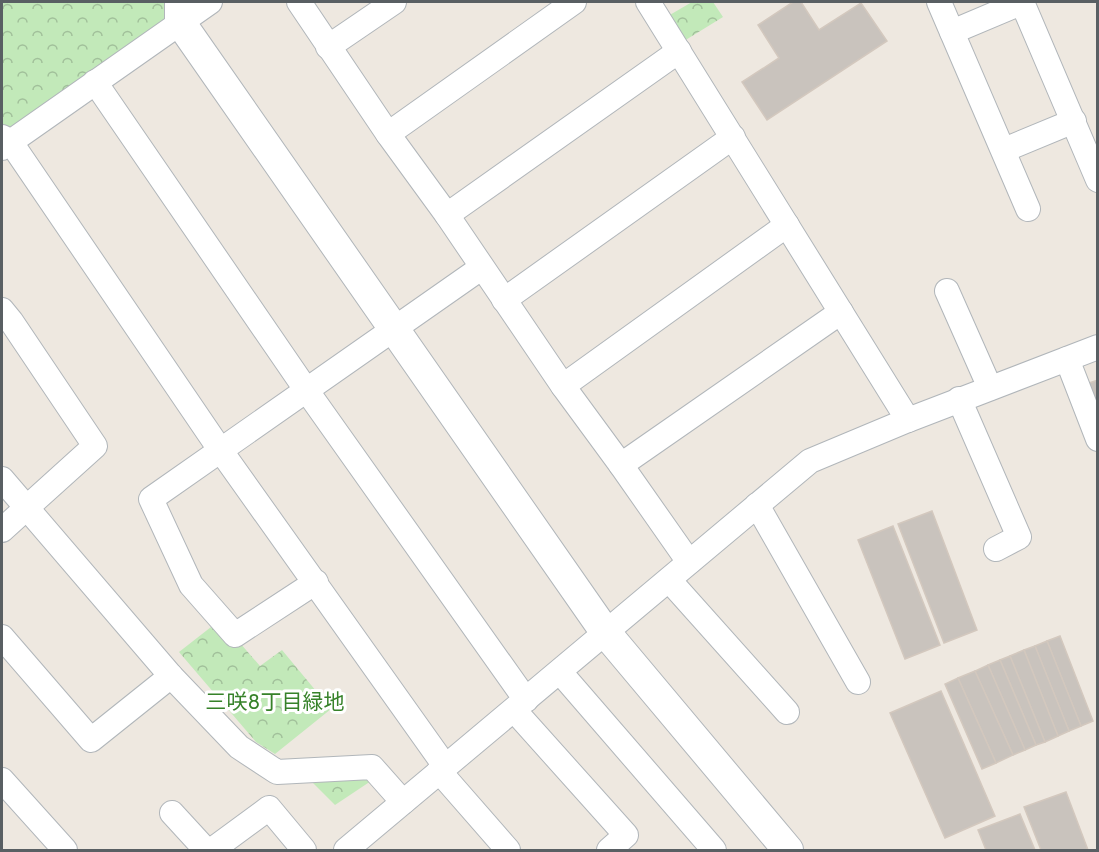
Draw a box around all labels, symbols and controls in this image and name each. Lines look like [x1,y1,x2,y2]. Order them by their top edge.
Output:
park label: 三咲8丁目緑地 [206,690,344,717]

